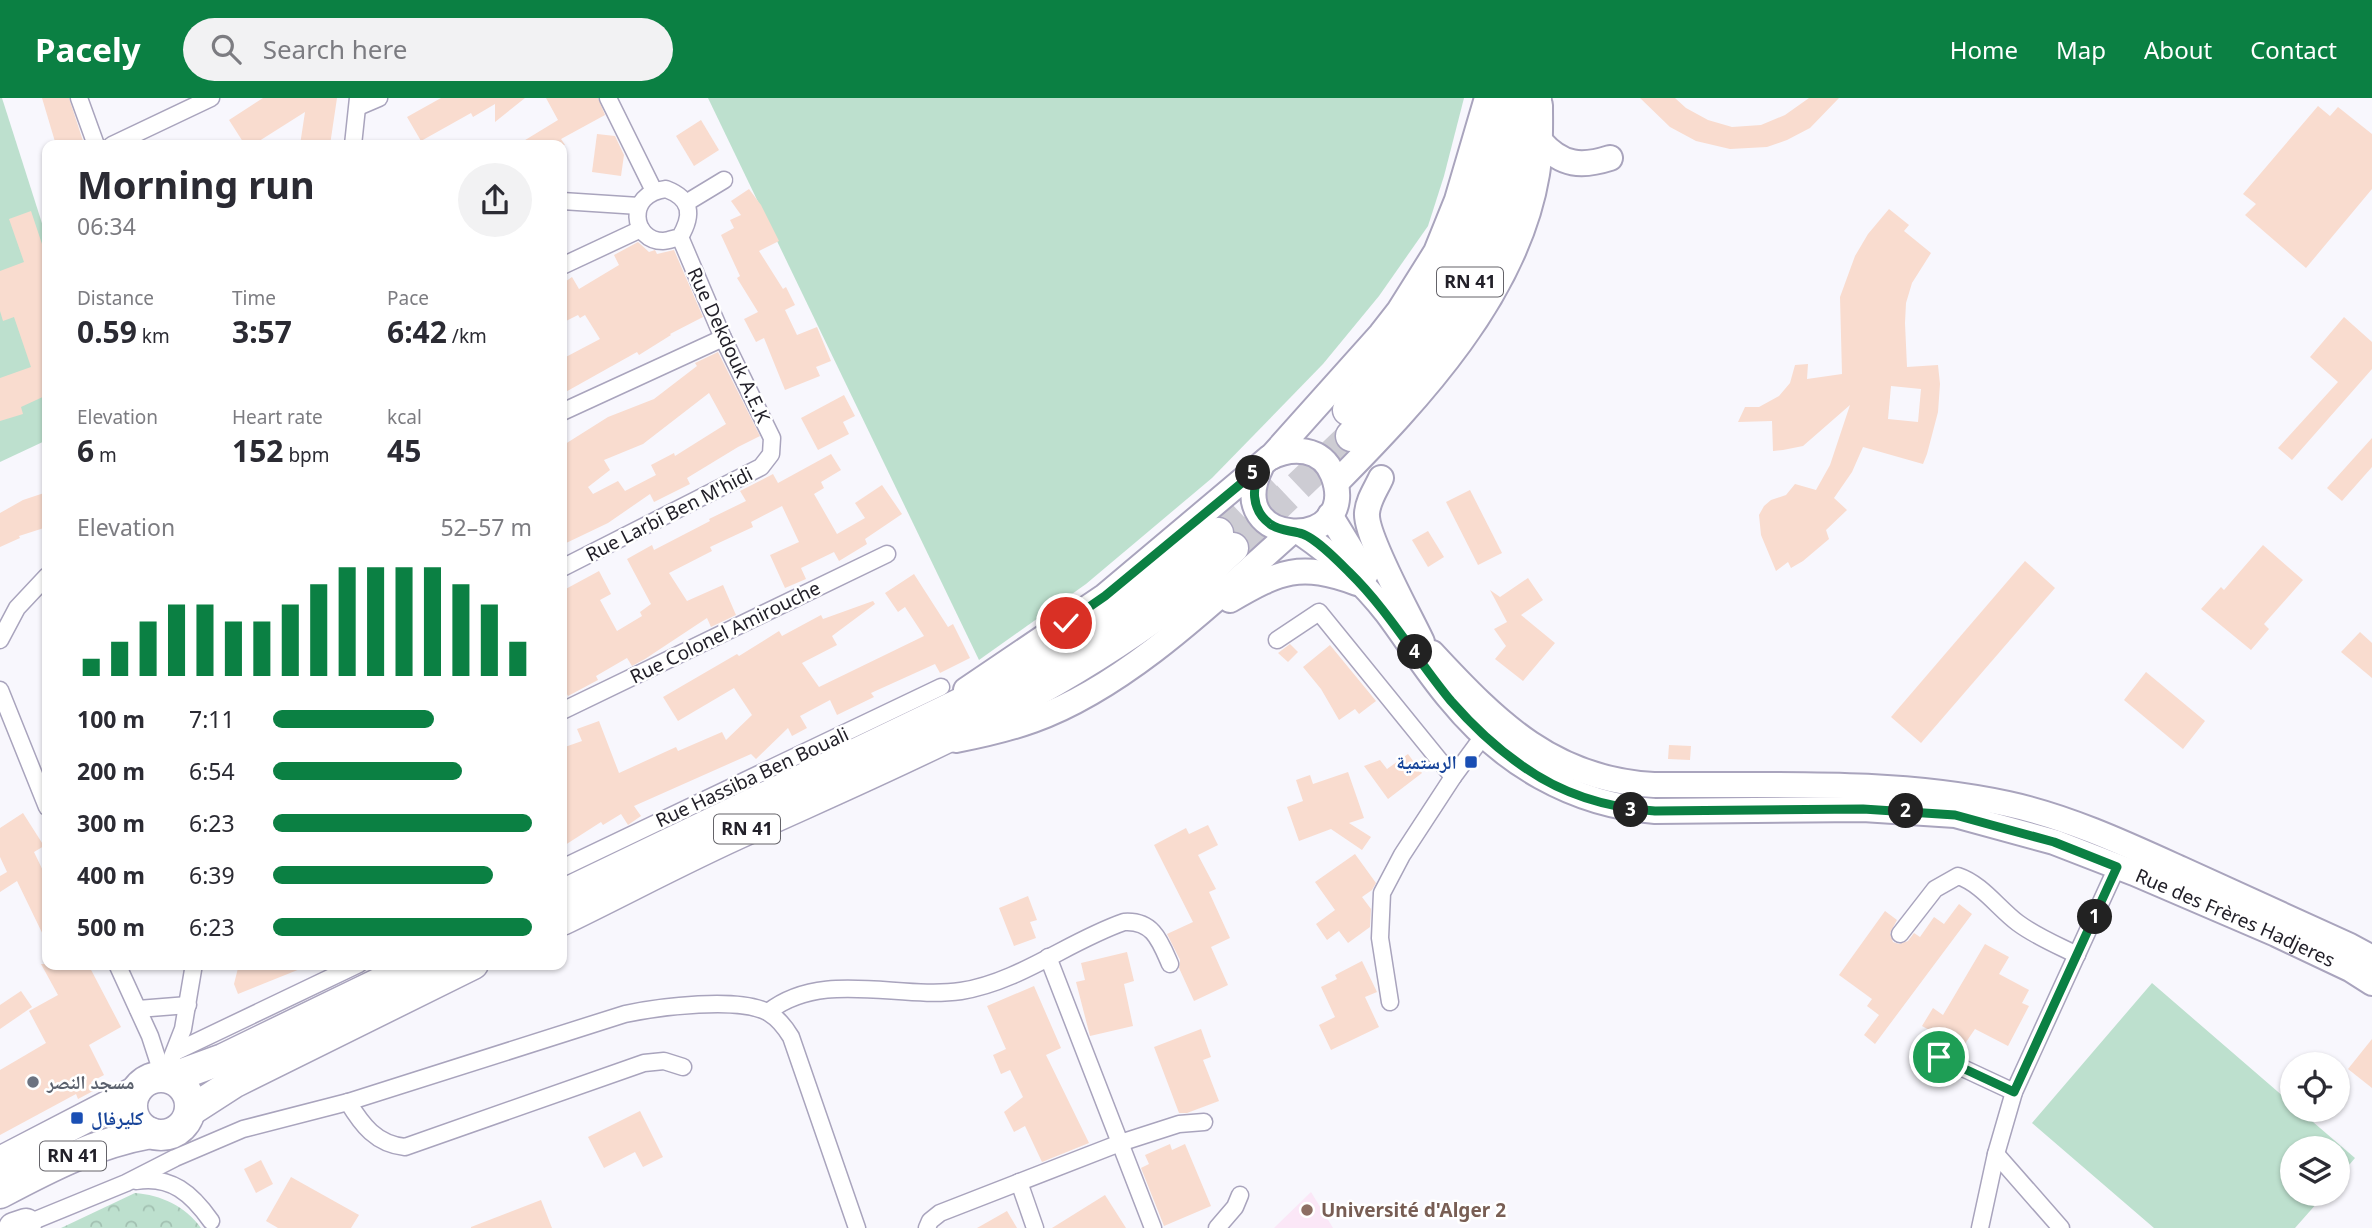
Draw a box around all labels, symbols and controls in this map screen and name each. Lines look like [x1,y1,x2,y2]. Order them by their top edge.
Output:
search box [183,18,673,81]
text: Pacely [35,27,141,72]
icon: search [207,30,245,68]
text: Search here [263,31,407,67]
text: Home [1950,33,2018,66]
text: Map [2056,33,2106,66]
text: About [2144,33,2212,66]
text: Contact [2250,33,2337,66]
text: Morning run [77,158,315,210]
button: share [458,163,532,237]
text: 06:34 [77,210,136,242]
street label: Rue Dekdouk A.E.K [682,263,777,427]
road number: RN 41 [1437,267,1503,296]
text: Distance [77,285,154,311]
text: Time [232,285,276,311]
text: Pace [387,285,429,311]
text: 0.59 [77,311,137,352]
text: 3:57 [232,311,292,352]
text: 6:42 [387,311,447,352]
text: km [137,323,170,349]
text: /km [447,323,487,349]
text: Elevation [77,404,158,430]
text: Heart rate [232,404,323,430]
text: kcal [387,404,422,430]
text: 6 [77,430,94,471]
text: 152 [232,430,283,471]
text: 45 [387,430,421,471]
text: m [94,442,117,468]
text: bpm [283,442,330,468]
pin: 5 [1236,456,1270,490]
text: 5 [1247,459,1258,485]
street label: Rue Larbi Ben M'hidi [581,461,757,567]
text: Elevation [77,511,175,543]
text: 52–57 m [440,511,532,543]
street label: Rue Colonel Amirouche [626,575,824,689]
pin [1036,593,1096,653]
icon: check [1047,604,1085,642]
pin: 4 [1398,634,1432,670]
text: 4 [1409,638,1420,664]
text: 100 m [77,703,145,735]
text: 7:11 [189,703,235,735]
street label: Rue Hassiba Ben Bouali [651,721,853,833]
place label: الرستمية [1396,749,1457,775]
marker: الرستمية [1463,754,1479,770]
text: 200 m [77,755,145,787]
text: 6:54 [189,755,235,787]
pin: 3 [1614,792,1648,828]
pin: 2 [1888,794,1924,828]
text: 3 [1625,796,1636,822]
text: 2 [1900,797,1911,823]
text: 300 m [77,807,145,839]
text: 6:23 [189,807,235,839]
road number: RN 41 [714,814,780,844]
text: 400 m [77,859,145,891]
text: 6:39 [189,859,235,891]
street label: Rue des Frères Hadjeres [2132,862,2339,973]
pin: 1 [2078,900,2112,934]
text: 1 [2089,903,2100,929]
text: 500 m [77,911,145,943]
text: 6:23 [189,911,235,943]
pin [1909,1027,1969,1087]
icon: arrive [1920,1038,1958,1076]
map controls [2280,1052,2350,1206]
button: locate [2280,1052,2350,1122]
place label: مسجد النصر [46,1069,135,1095]
marker: مسجد النصر [25,1074,41,1090]
place label: كليرفال [91,1105,144,1131]
marker: كليرفال [69,1110,85,1126]
button: layers [2280,1136,2350,1206]
road number: RN 41 [40,1142,106,1170]
place label: Université d'Alger 2 [1321,1197,1506,1223]
marker: Université d'Alger 2 [1299,1202,1315,1218]

